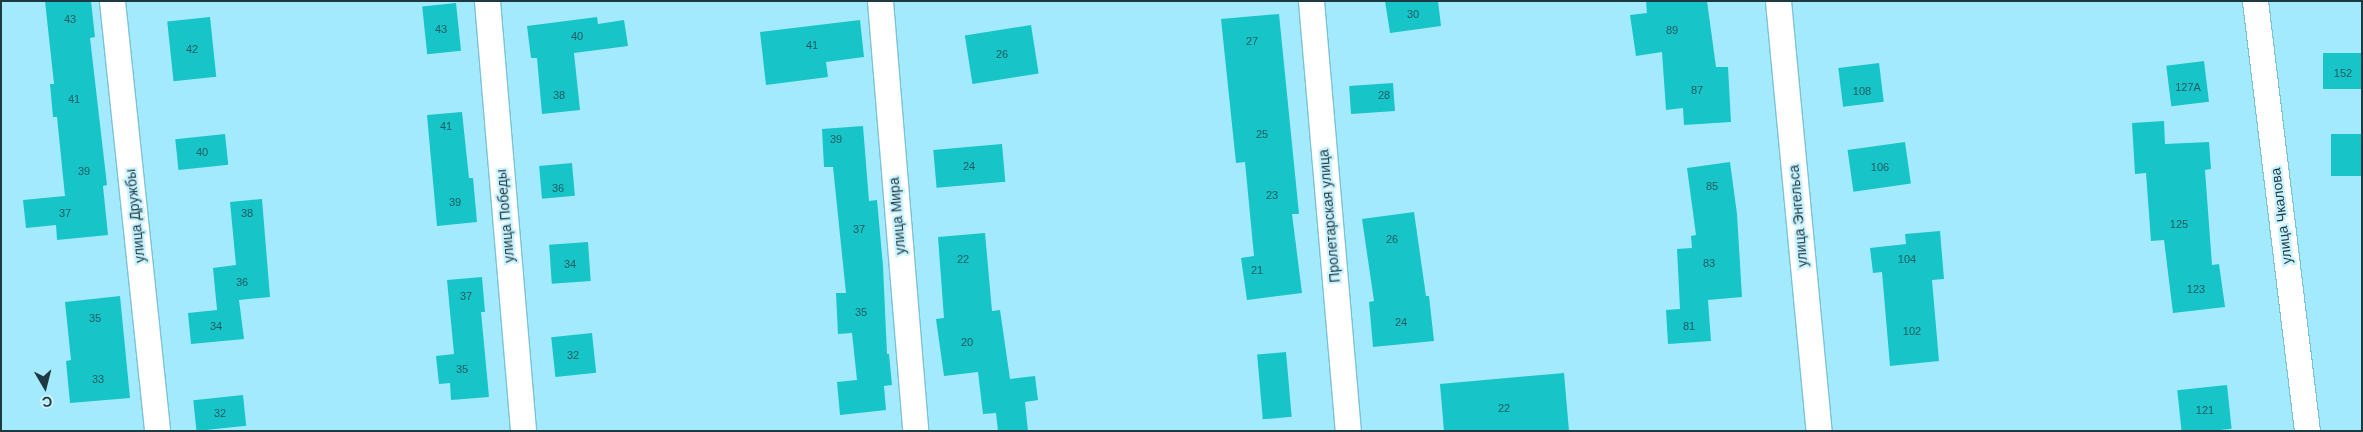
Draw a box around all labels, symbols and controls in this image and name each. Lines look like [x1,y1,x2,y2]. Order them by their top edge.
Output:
house number: 30 [1407,7,1419,21]
house number: 43 [64,12,76,26]
house number: 43 [435,22,447,36]
house number: 89 [1666,23,1678,37]
house number: 40 [571,29,583,43]
house number: 27 [1246,34,1258,48]
house number: 41 [806,38,818,52]
house number: 42 [186,42,198,56]
house number: 26 [996,47,1008,61]
house number: 152 [2334,66,2352,80]
house number: 127А [2175,80,2201,94]
house number: 87 [1691,83,1703,97]
house number: 108 [1853,84,1871,98]
house number: 38 [553,88,565,102]
house number: 28 [1378,88,1390,102]
house number: 41 [68,92,80,106]
house number: 41 [440,119,452,133]
house number: 25 [1256,127,1268,141]
house number: 39 [830,132,842,146]
house number: 40 [196,145,208,159]
street label: Пролетарская улица [1315,149,1343,283]
house number: 24 [963,159,975,173]
house number: 106 [1871,160,1889,174]
house number: 39 [78,164,90,178]
street label: улица Энгельса [1785,164,1811,268]
street label: улица Чкалова [2267,167,2295,265]
street label: улица Дружбы [122,168,148,264]
street label: улица Победы [493,169,517,263]
street label: улица Мира [885,177,909,255]
house number: 85 [1706,179,1718,193]
house number: 36 [552,181,564,195]
house number: 23 [1266,188,1278,202]
house number: 39 [449,195,461,209]
house number: 37 [59,206,71,220]
house number: 38 [241,206,253,220]
house number: 125 [2170,217,2188,231]
house number: 37 [853,222,865,236]
house number: 26 [1386,232,1398,246]
house number: 22 [957,252,969,266]
house number: 104 [1898,252,1916,266]
house number: 83 [1703,256,1715,270]
house number: 34 [564,257,576,271]
house number: 21 [1251,263,1263,277]
house number: 36 [236,275,248,289]
house number: 123 [2187,282,2205,296]
house number: 37 [460,289,472,303]
house number: 35 [855,305,867,319]
house number: 35 [89,311,101,325]
house number: 24 [1395,315,1407,329]
house number: 34 [210,319,222,333]
house number: 81 [1683,319,1695,333]
house number: 102 [1903,324,1921,338]
house number: 20 [961,335,973,349]
house number: 32 [567,348,579,362]
north arrow [20,362,70,412]
house number: 35 [456,362,468,376]
house number: 33 [92,372,104,386]
text: С [41,393,53,410]
house number: 22 [1498,401,1510,415]
house number: 121 [2196,403,2214,417]
house number: 32 [214,406,226,420]

